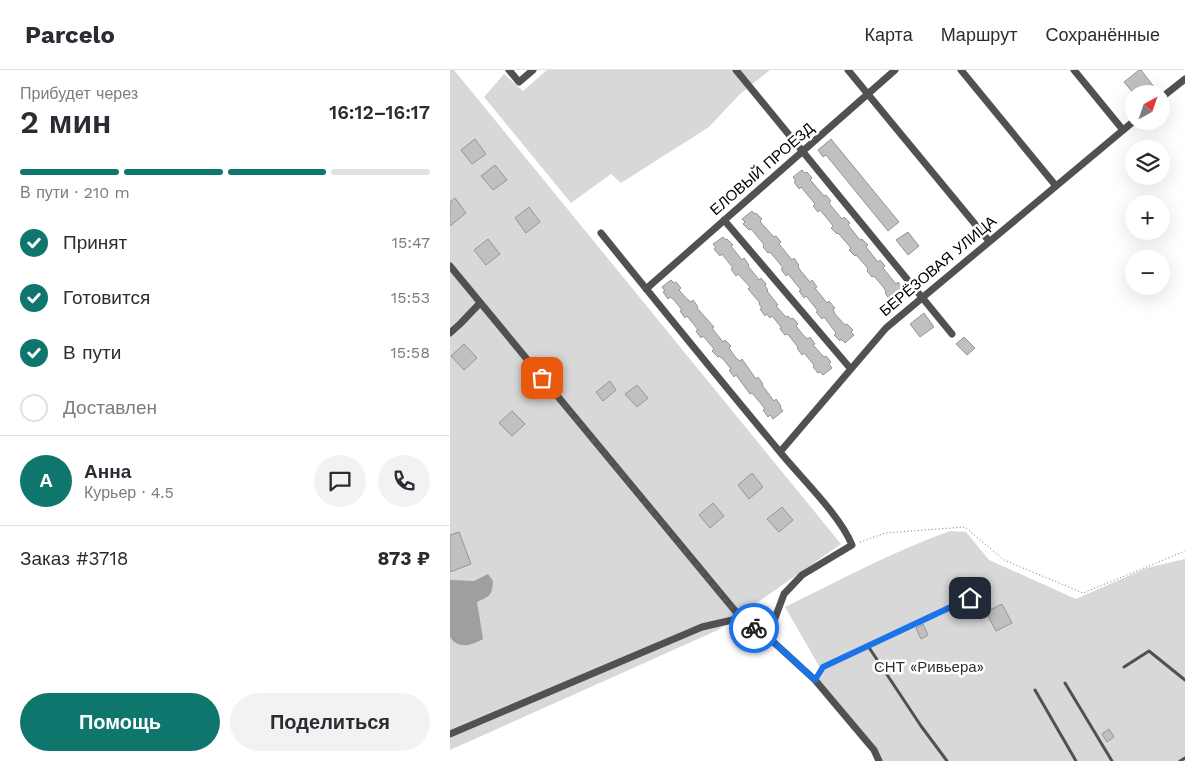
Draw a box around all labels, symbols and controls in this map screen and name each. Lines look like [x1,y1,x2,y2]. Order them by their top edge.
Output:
text: Parcelo [25,21,115,49]
text: Карта [865,24,913,45]
text: Маршрут [941,24,1017,45]
text: Сохранённые [1045,24,1160,45]
text: Прибудет через [20,84,138,103]
north arrow [1125,85,1170,130]
map controls [1125,85,1170,295]
text: 16:12–16:17 [329,101,430,124]
text: 2 мин [20,103,111,141]
street label: ЕЛОВЫЙ ПРОЕЗД [706,119,818,219]
button: layers [1125,140,1170,185]
text: В пути · 210 m [20,183,130,202]
button: + [1125,195,1170,240]
street label: БЕРЁЗОВАЯ УЛИЦА [876,212,1000,320]
icon: check [20,229,48,257]
text: Принят [63,231,127,254]
text: 15:47 [392,233,430,252]
button: − [1125,250,1170,295]
icon: check [20,284,48,312]
text: Готовится [63,286,150,309]
text: 15:53 [391,288,430,307]
icon: check [20,339,48,367]
text: В пути [63,341,121,364]
text: 15:58 [391,343,430,362]
pin [521,357,563,399]
icon: bag [528,364,556,392]
text: Доставлен [63,396,157,419]
button: chat [314,455,366,507]
button: phone [378,455,430,507]
text: Анна [84,460,131,483]
text: А [39,469,53,492]
text: Курьер · 4.5 [84,483,174,502]
text: Заказ #3718 [20,547,129,570]
text: 873 ₽ [377,547,430,570]
pin [949,577,991,619]
icon: home [956,584,984,612]
courier [729,603,779,653]
icon: bike [740,614,768,642]
park label: СНТ «Ривьера» [874,658,984,676]
button: Помощь [20,693,220,751]
button: Поделиться [230,693,430,751]

